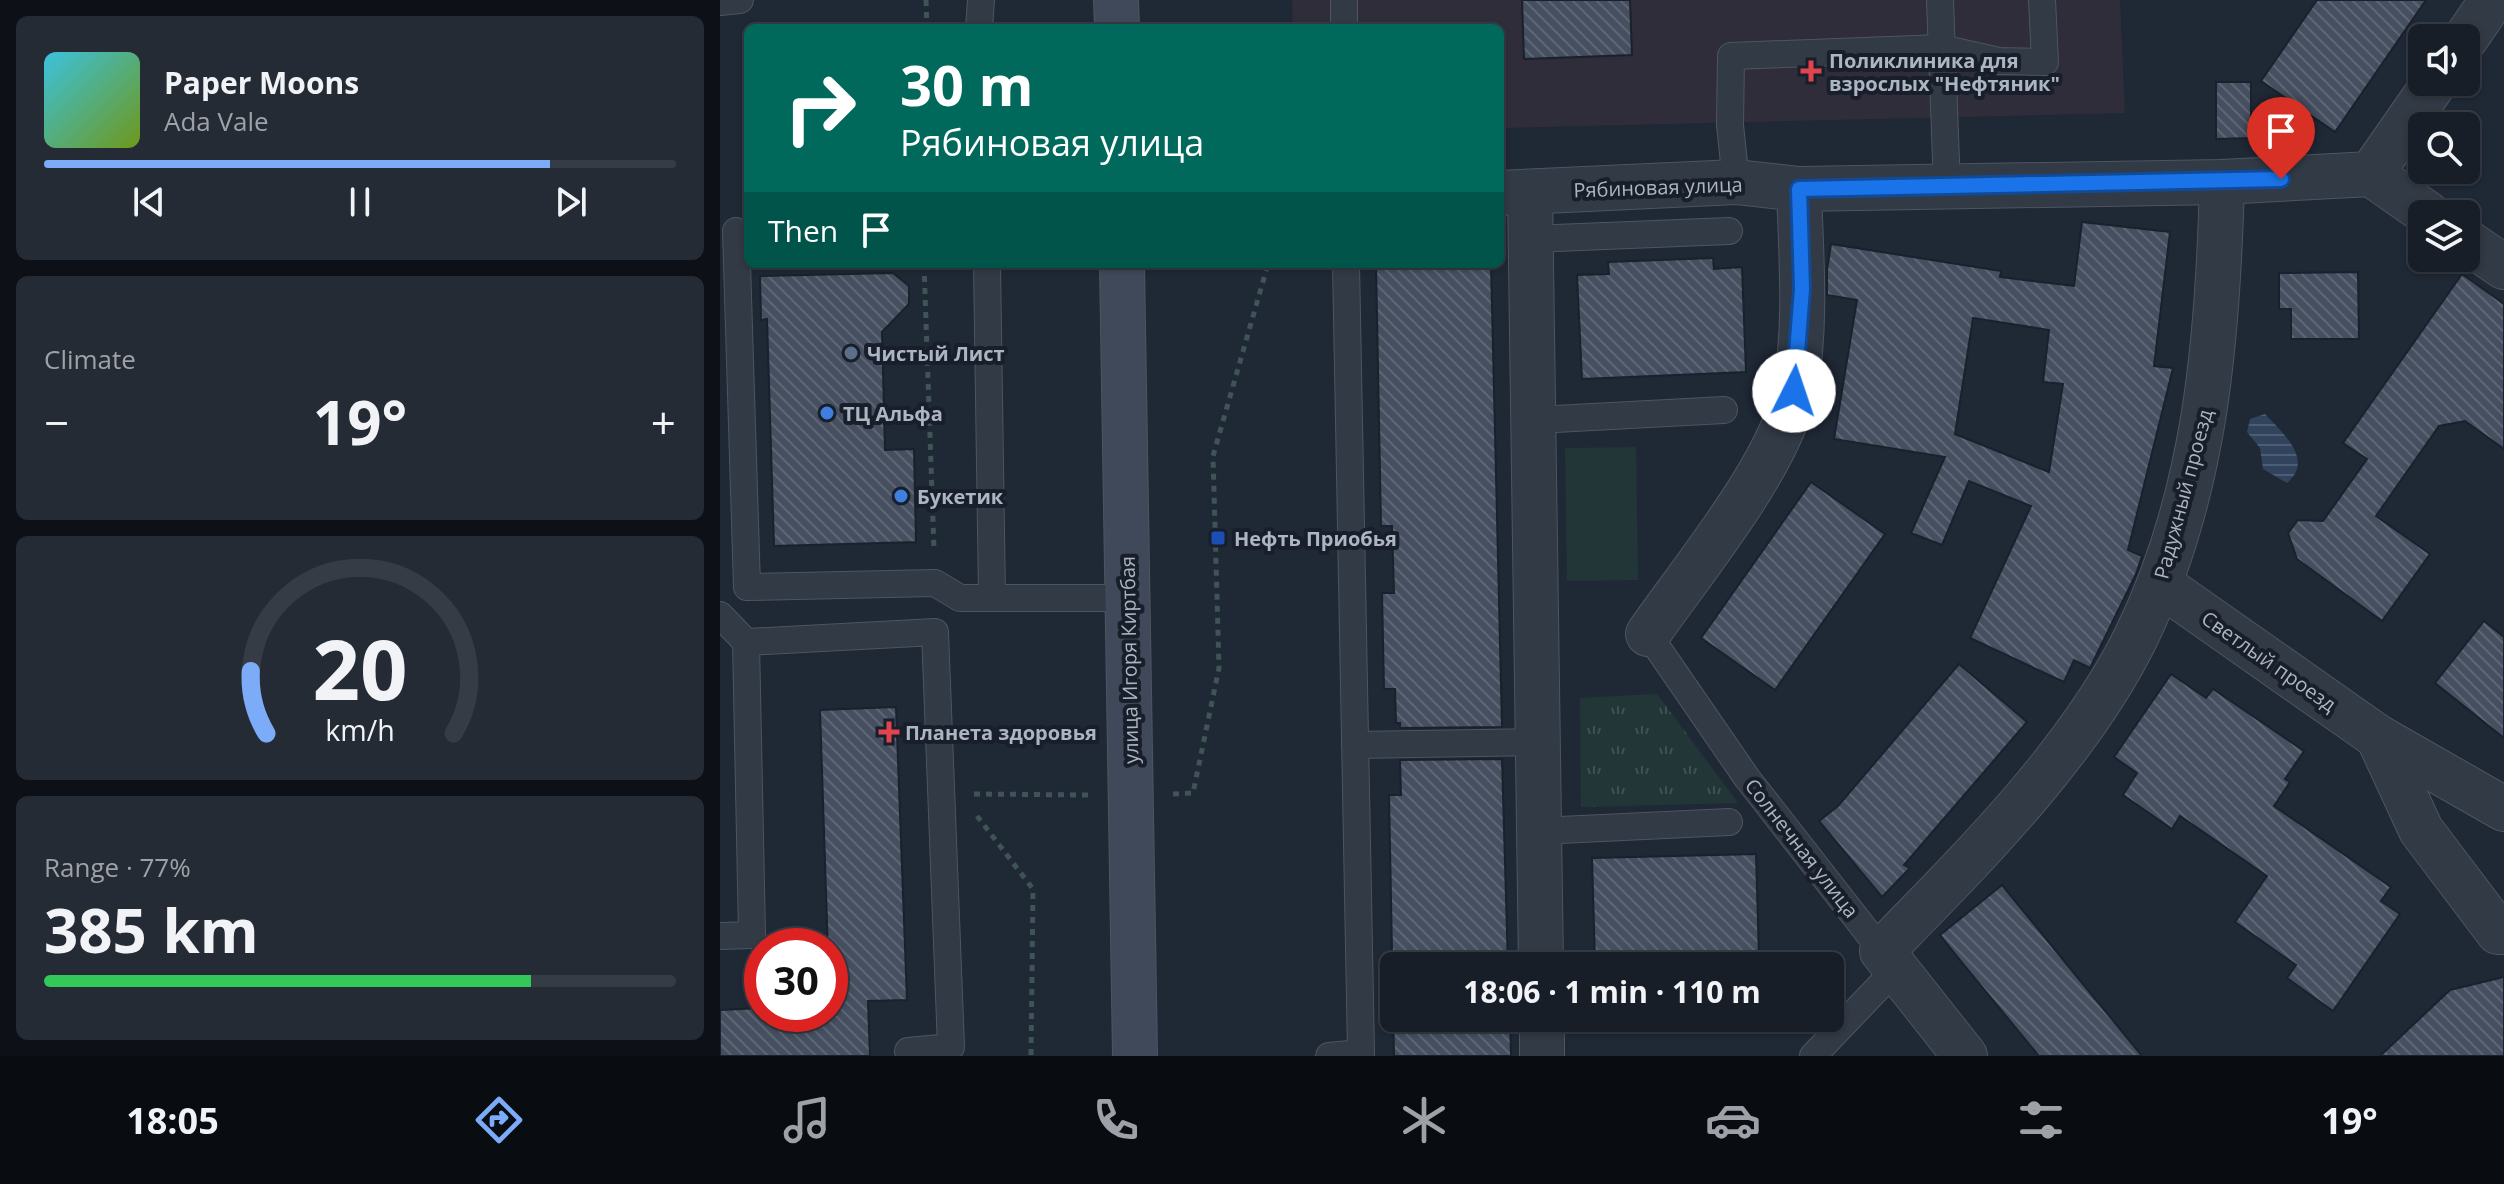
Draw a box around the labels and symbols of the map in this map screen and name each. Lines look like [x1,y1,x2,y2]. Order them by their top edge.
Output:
place label: Поликлиника для взрослых "Нефтяник" [1829,47,2060,97]
marker: Поликлиника для взрослых "Нефтяник" [1800,60,1822,82]
pin [2247,97,2315,179]
street label: Рябиновая улица [1573,171,1743,203]
place label: Чистый Лист [867,340,1005,367]
marker: Чистый Лист [842,344,860,362]
position arrow [1752,349,1836,433]
place label: ТЦ Альфа [843,400,943,427]
marker: ТЦ Альфа [818,404,836,422]
street label: Радужный проезд [2147,406,2219,582]
place label: Букетик [917,483,1004,510]
marker: Букетик [892,487,910,505]
place label: Нефть Приобья [1234,525,1397,552]
marker: Нефть Приобья [1209,529,1227,547]
street label: улица Игоря Киртбая [1114,556,1144,764]
street label: Светлый проезд [2196,604,2342,718]
place label: Планета здоровья [905,719,1097,746]
marker: Планета здоровья [880,723,898,741]
street label: Солнечная улица [1739,773,1865,923]
speed limit sign: 30 [744,928,848,1032]

